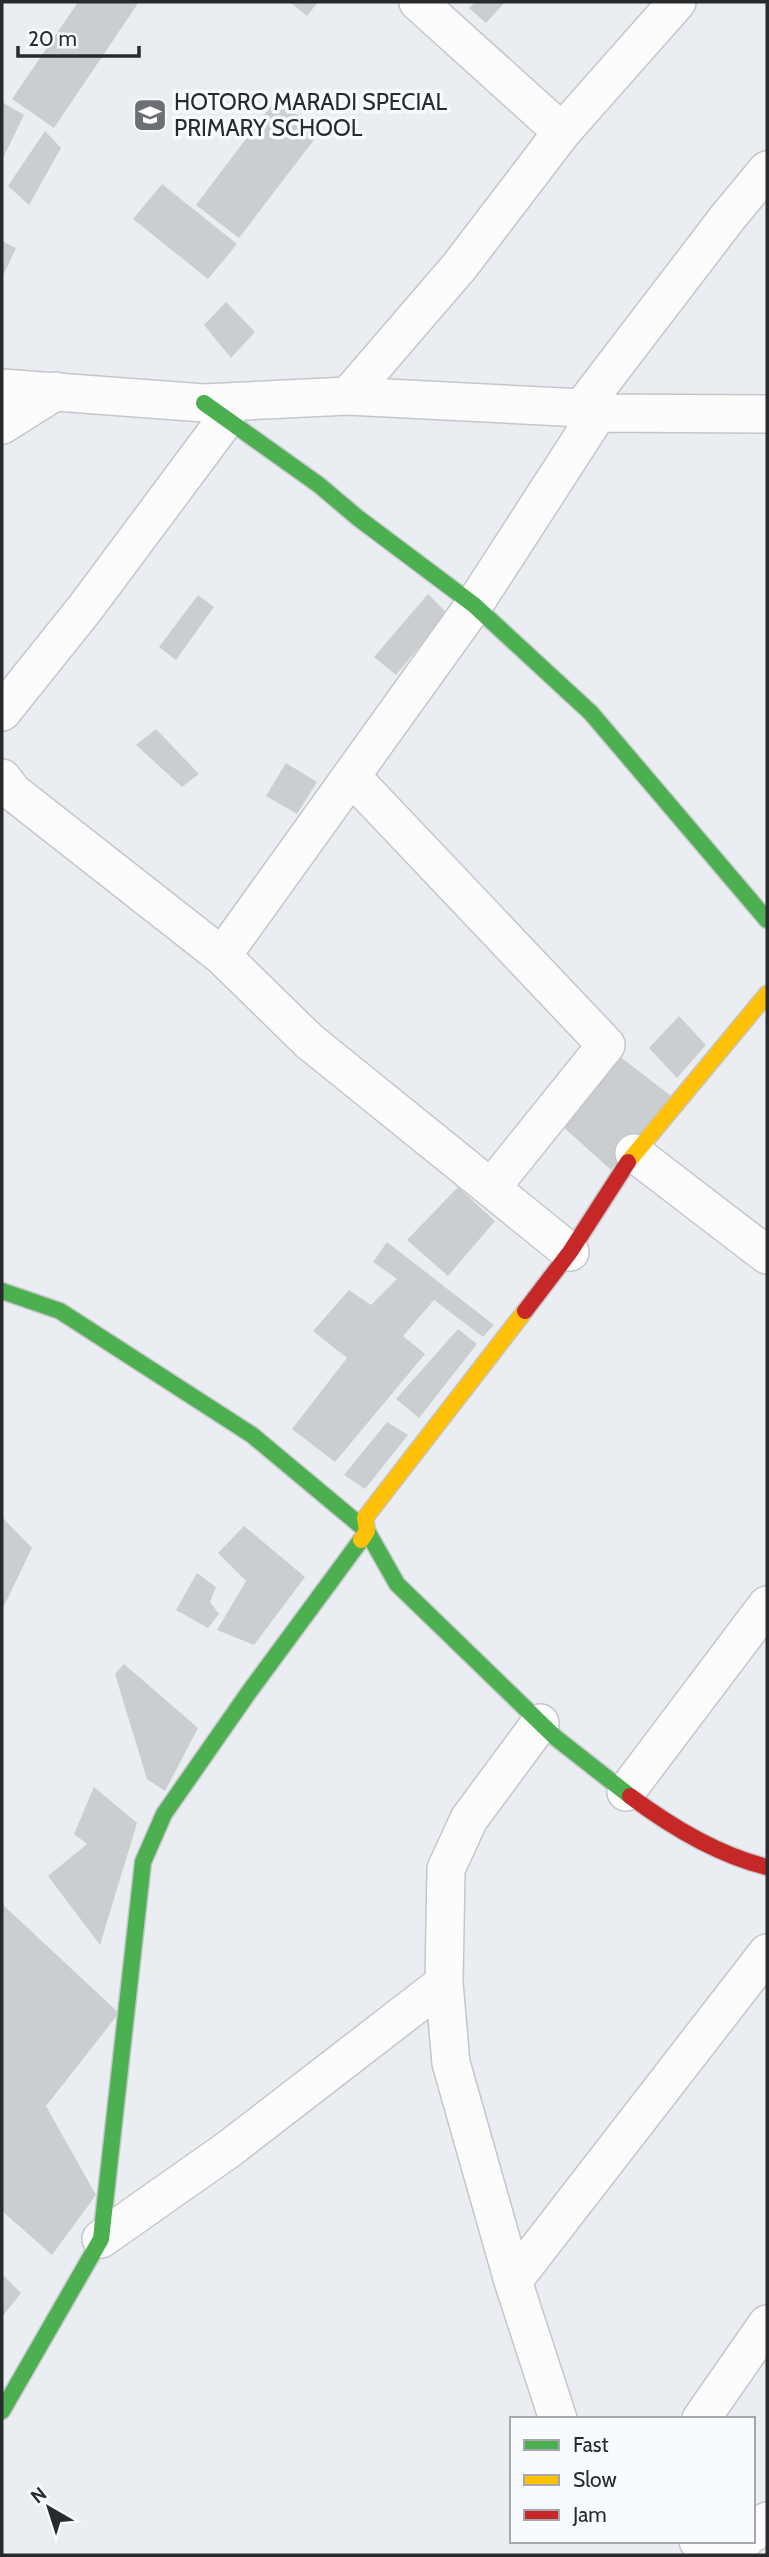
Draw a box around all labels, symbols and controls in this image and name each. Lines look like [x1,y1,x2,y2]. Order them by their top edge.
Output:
scale bar [18,14,138,58]
text: 20 m [28,26,77,51]
place label: HOTORO MARADI SPECIAL PRIMARY SCHOOL [174,88,447,142]
school or university icon: HOTORO MARADI SPECIAL PRIMARY SCHOOL [131,96,169,134]
legend [510,2417,755,2543]
text: Fast [573,2432,609,2457]
text: Slow [573,2467,617,2492]
north arrow [14,2473,84,2543]
text: N [26,2482,51,2508]
text: Jam [572,2502,607,2527]

